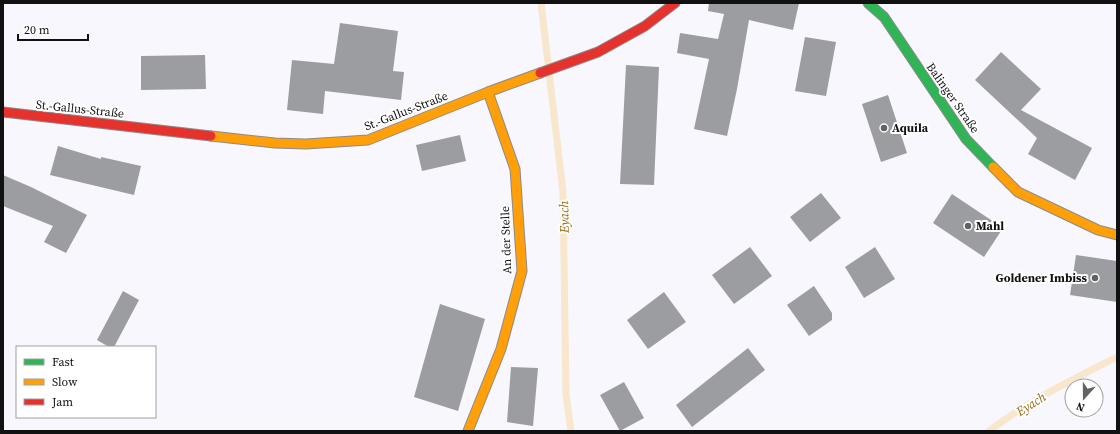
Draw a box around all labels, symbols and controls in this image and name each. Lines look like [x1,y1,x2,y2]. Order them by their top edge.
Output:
scale bar [18,16,88,42]
text: 20 m [24,22,50,38]
street label: Balinger Straße [923,60,983,136]
street label: St.-Gallus-Straße [362,88,450,134]
street label: St.-Gallus-Straße [35,96,125,122]
place label: Aquila [892,120,929,136]
marker: Aquila [879,123,889,133]
water label: Eyach [555,201,573,234]
street label: An der Stelle [497,206,515,274]
place label: Mahl [976,218,1004,234]
marker: Mahl [963,221,973,231]
place label: Goldener Imbiss [996,270,1088,286]
marker: Goldener Imbiss [1090,273,1100,283]
legend [16,346,156,418]
text: Fast [52,354,74,370]
text: Slow [52,374,78,390]
north arrow [1064,378,1104,418]
water label: Eyach [1012,388,1049,420]
text: Jam [51,394,73,410]
text: N [1074,398,1087,415]

